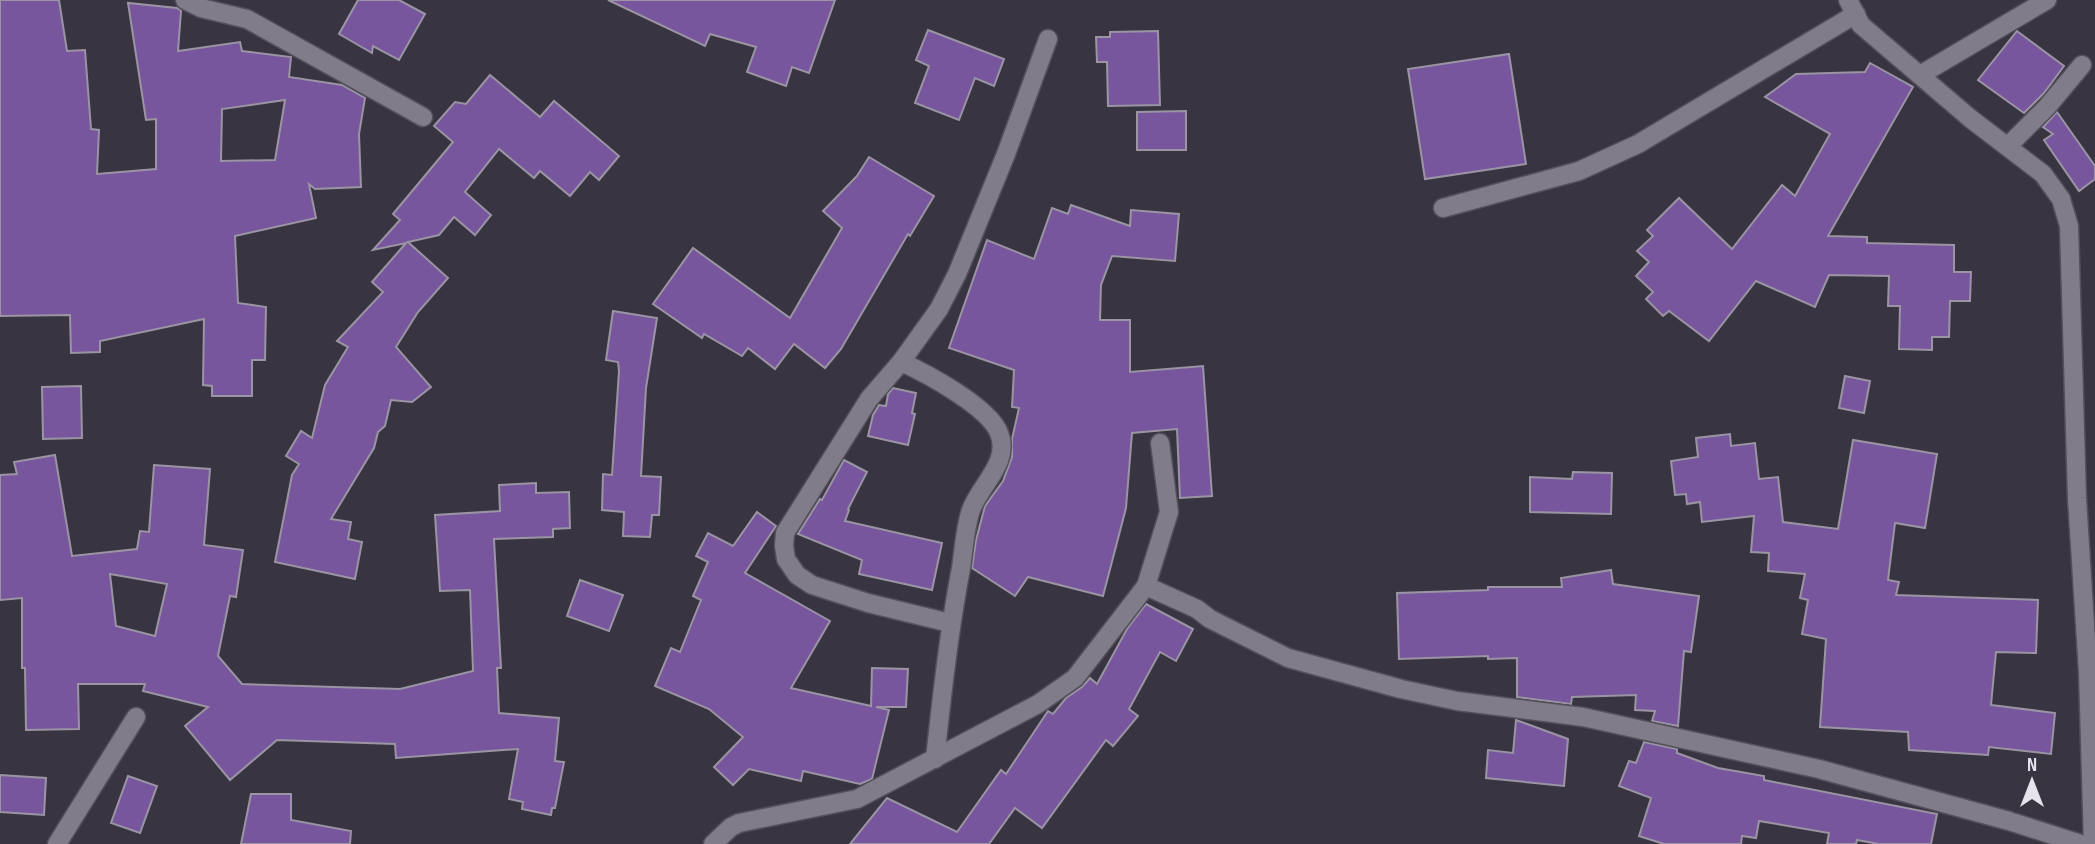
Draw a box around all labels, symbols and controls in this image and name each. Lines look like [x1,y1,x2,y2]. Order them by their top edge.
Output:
north arrow [1997,746,2067,816]
text: N [2027,754,2037,777]

